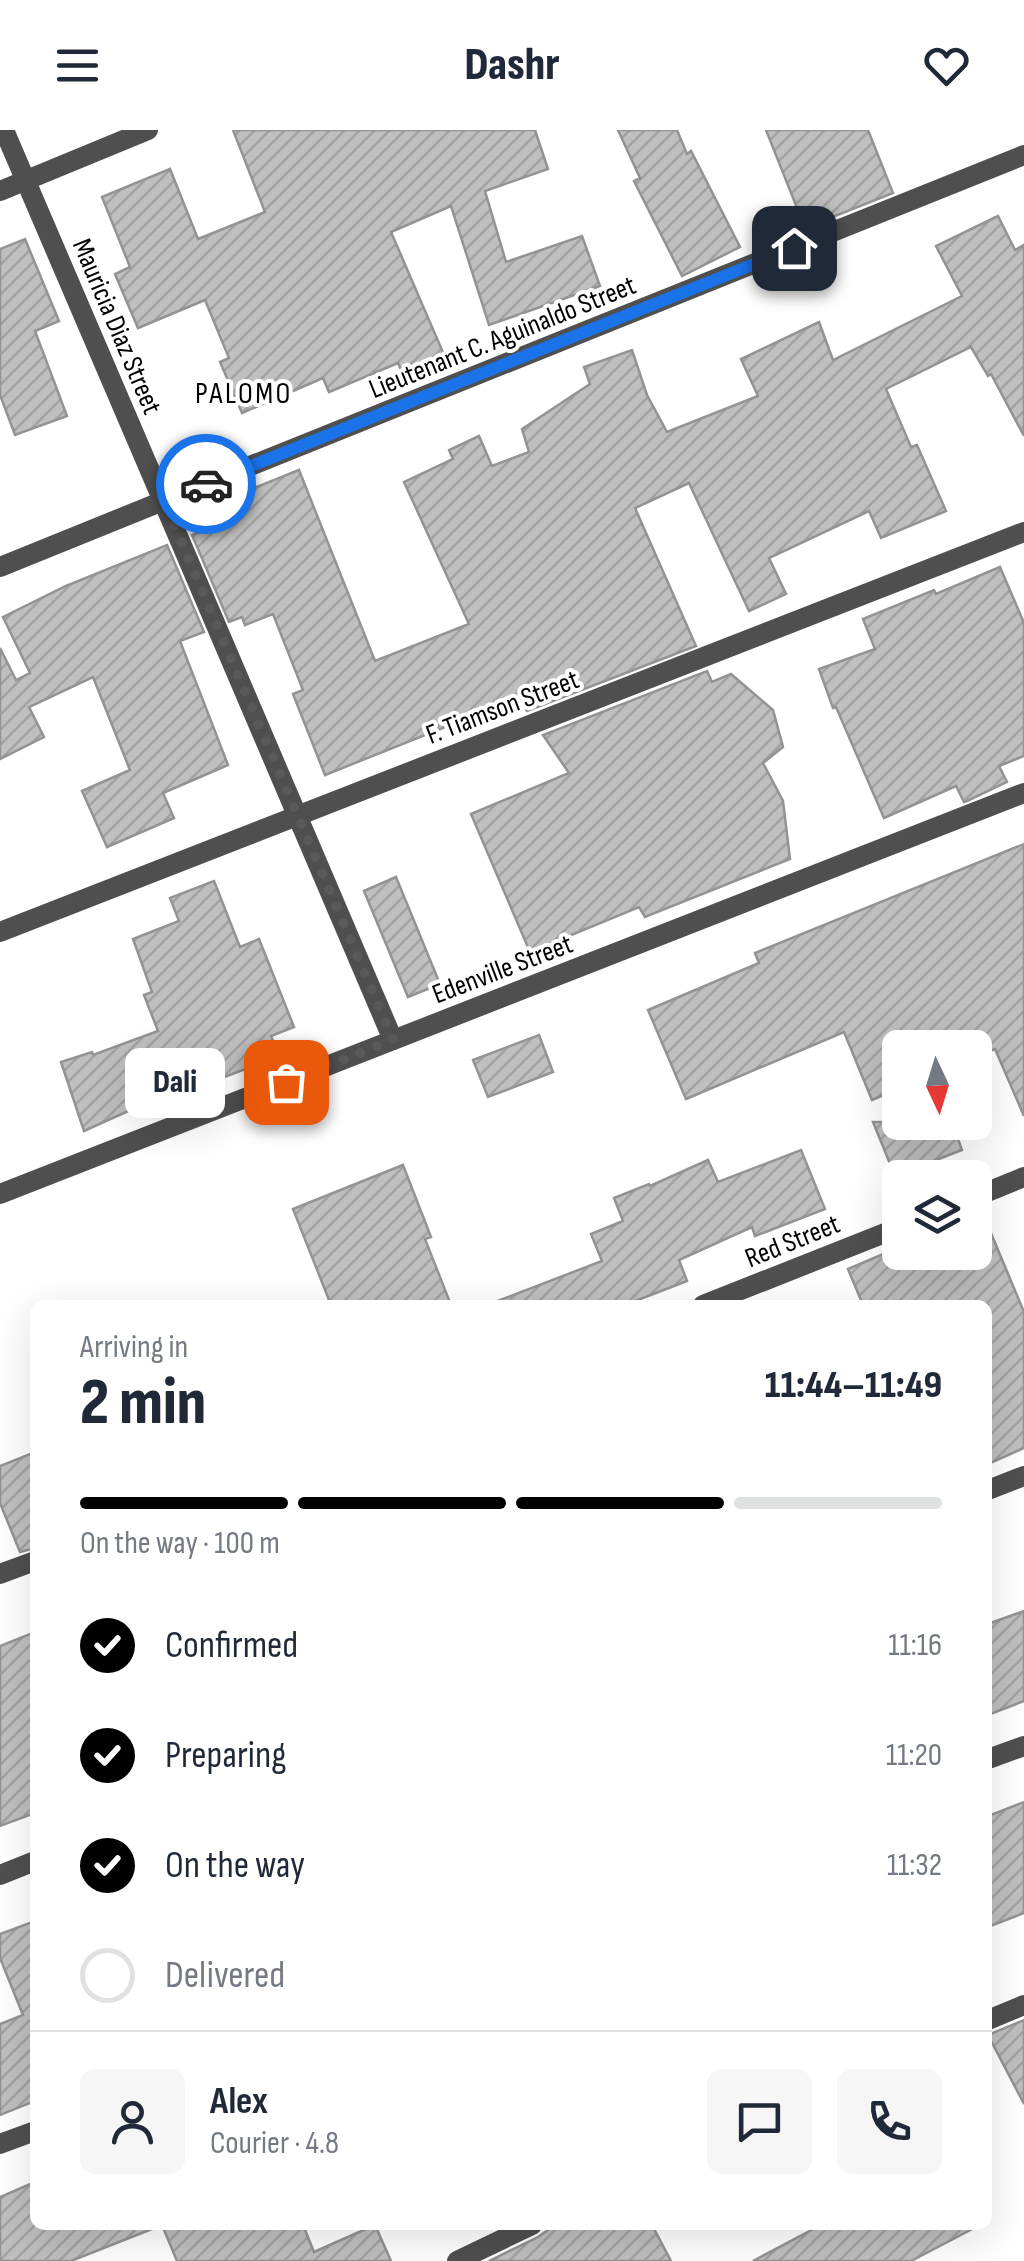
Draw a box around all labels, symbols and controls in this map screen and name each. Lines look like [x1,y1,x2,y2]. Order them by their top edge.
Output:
icon: menu [50,38,105,93]
text: Dashr [464,38,560,93]
icon: heart [919,38,974,93]
pin [752,206,837,291]
icon: home [767,221,822,276]
street label: Mauricia Diaz Street [65,234,168,419]
street label: Lieutenant C. Aguinaldo Street [364,269,641,406]
district label: PALOMO [195,376,293,412]
courier [156,434,256,534]
icon: car [179,457,234,512]
street label: F. Tiamson Street [421,663,584,752]
street label: Edenville Street [428,928,577,1011]
north arrow [882,1030,992,1140]
map controls [882,1030,992,1270]
pin [244,1040,329,1125]
callout: Dali [126,1047,226,1117]
icon: bag [259,1055,314,1110]
text: Dali [153,1063,197,1102]
button: layers [882,1160,992,1270]
street label: Red Street [740,1208,845,1275]
text: Arriving in [80,1328,188,1367]
text: 11:44–11:49 [765,1363,942,1408]
text: 2 min [80,1365,206,1443]
text: On the way · 100 m [80,1524,280,1563]
icon: check [80,1618,135,1673]
text: Confirmed [165,1623,298,1668]
text: 11:16 [888,1626,942,1665]
icon: check [80,1728,135,1783]
text: Preparing [165,1733,286,1778]
text: 11:20 [886,1736,942,1775]
icon: check [80,1838,135,1893]
text: On the way [165,1843,305,1888]
text: 11:32 [887,1846,942,1885]
text: Delivered [165,1953,285,1998]
button: person [80,2069,185,2174]
button: chat [707,2069,812,2174]
button: phone [837,2069,942,2174]
text: Alex [210,2079,268,2124]
text: Courier · 4.8 [210,2124,339,2163]

